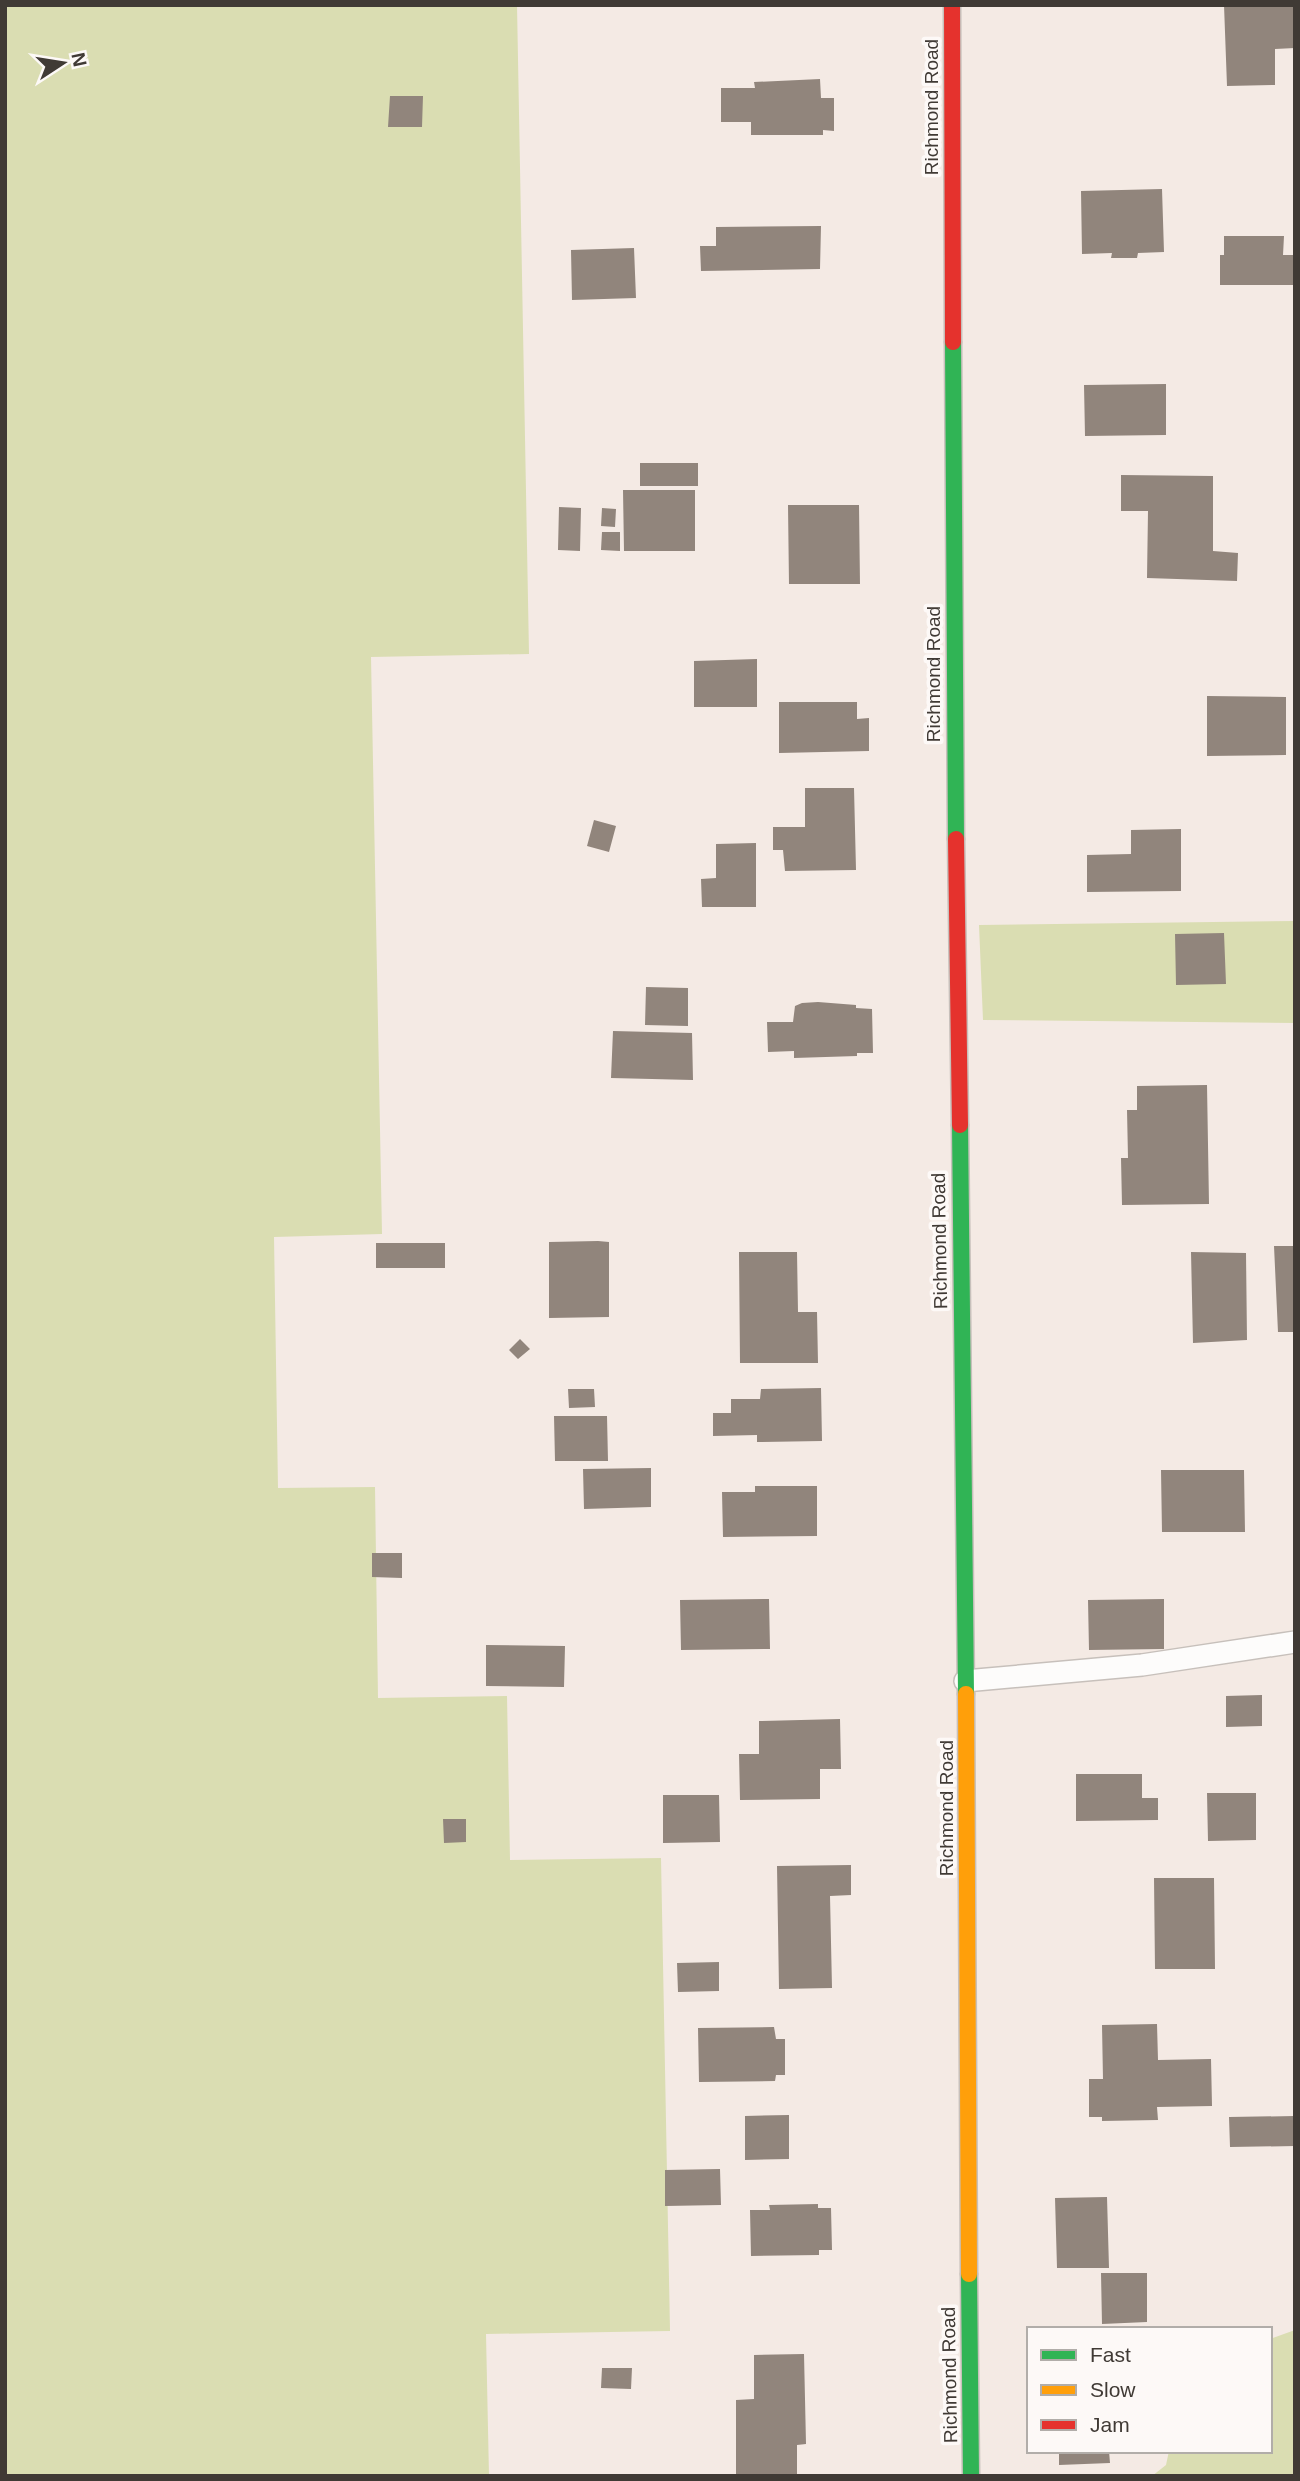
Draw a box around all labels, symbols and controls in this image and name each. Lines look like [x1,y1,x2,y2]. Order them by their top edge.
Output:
north arrow [28,28,98,98]
street label: Richmond Road [921,39,942,175]
text: N [67,51,91,68]
street label: Richmond Road [923,606,944,742]
street label: Richmond Road [928,1173,951,1309]
street label: Richmond Road [936,1740,957,1876]
street label: Richmond Road [938,2307,961,2443]
legend [1027,2327,1272,2453]
text: Fast [1090,2343,1131,2366]
text: Slow [1090,2378,1136,2401]
text: Jam [1090,2413,1130,2436]

